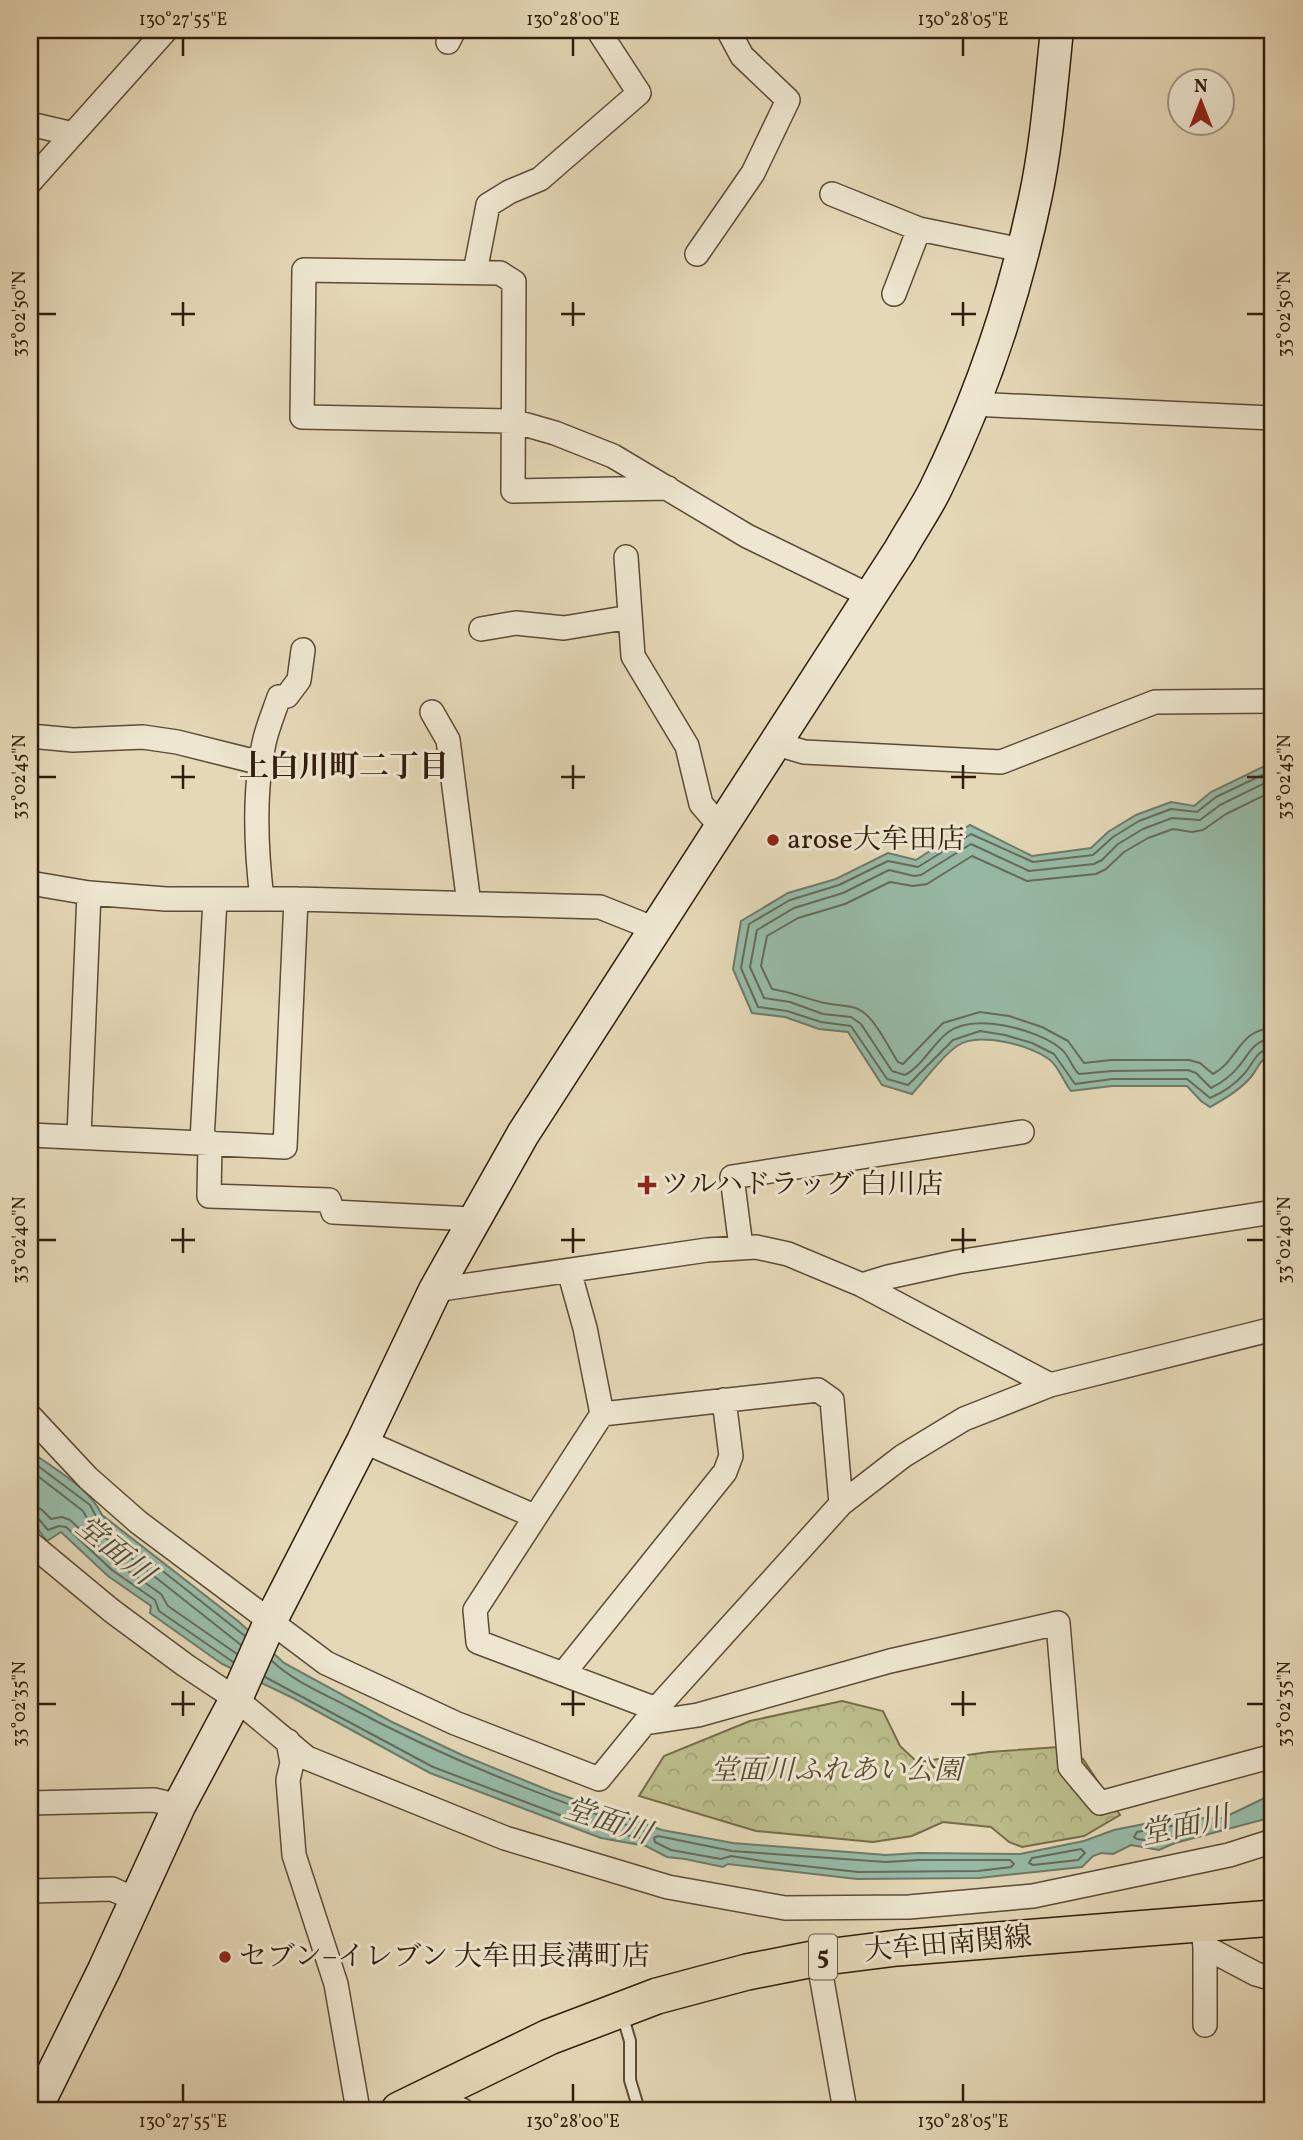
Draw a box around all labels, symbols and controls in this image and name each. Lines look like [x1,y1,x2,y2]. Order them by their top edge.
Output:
text: 130°27'55"E [139,8,228,33]
text: 130°28'00"E [526,8,620,33]
text: 130°28'05"E [917,8,1009,33]
north arrow [1166,66,1236,136]
text: N [1194,74,1208,100]
text: 33°02'50"N [8,271,33,357]
text: 33°02'50"N [1273,271,1298,357]
text: 33°02'45"N [8,734,33,820]
text: 33°02'45"N [1273,734,1298,820]
district label: 上白川町二丁目 [239,747,449,789]
place label: arose大牟田店 [787,821,965,860]
marker: arose大牟田店 [765,832,781,848]
place label: ツルハドラッグ 白川店 [661,1166,944,1205]
marker: ツルハドラッグ 白川店 [639,1177,655,1193]
text: 33°02'40"N [8,1196,33,1284]
text: 33°02'40"N [1273,1196,1298,1284]
water label: 堂面川 [66,1506,165,1598]
text: 33°02'35"N [8,1661,33,1747]
text: 33°02'35"N [1273,1661,1298,1747]
park label: 堂面川ふれあい公園 [710,1752,966,1791]
water label: 堂面川 [558,1788,659,1857]
water label: 堂面川 [1137,1796,1236,1857]
street label: 大牟田南関線 [863,1918,1033,1972]
road number: 5 [809,1934,837,1980]
place label: セブン−イレブン 大牟田長溝町店 [239,1938,650,1977]
marker: セブン−イレブン 大牟田長溝町店 [217,1949,233,1965]
text: 130°27'55"E [139,2110,228,2135]
text: 130°28'00"E [526,2110,620,2135]
text: 130°28'05"E [917,2110,1009,2135]

